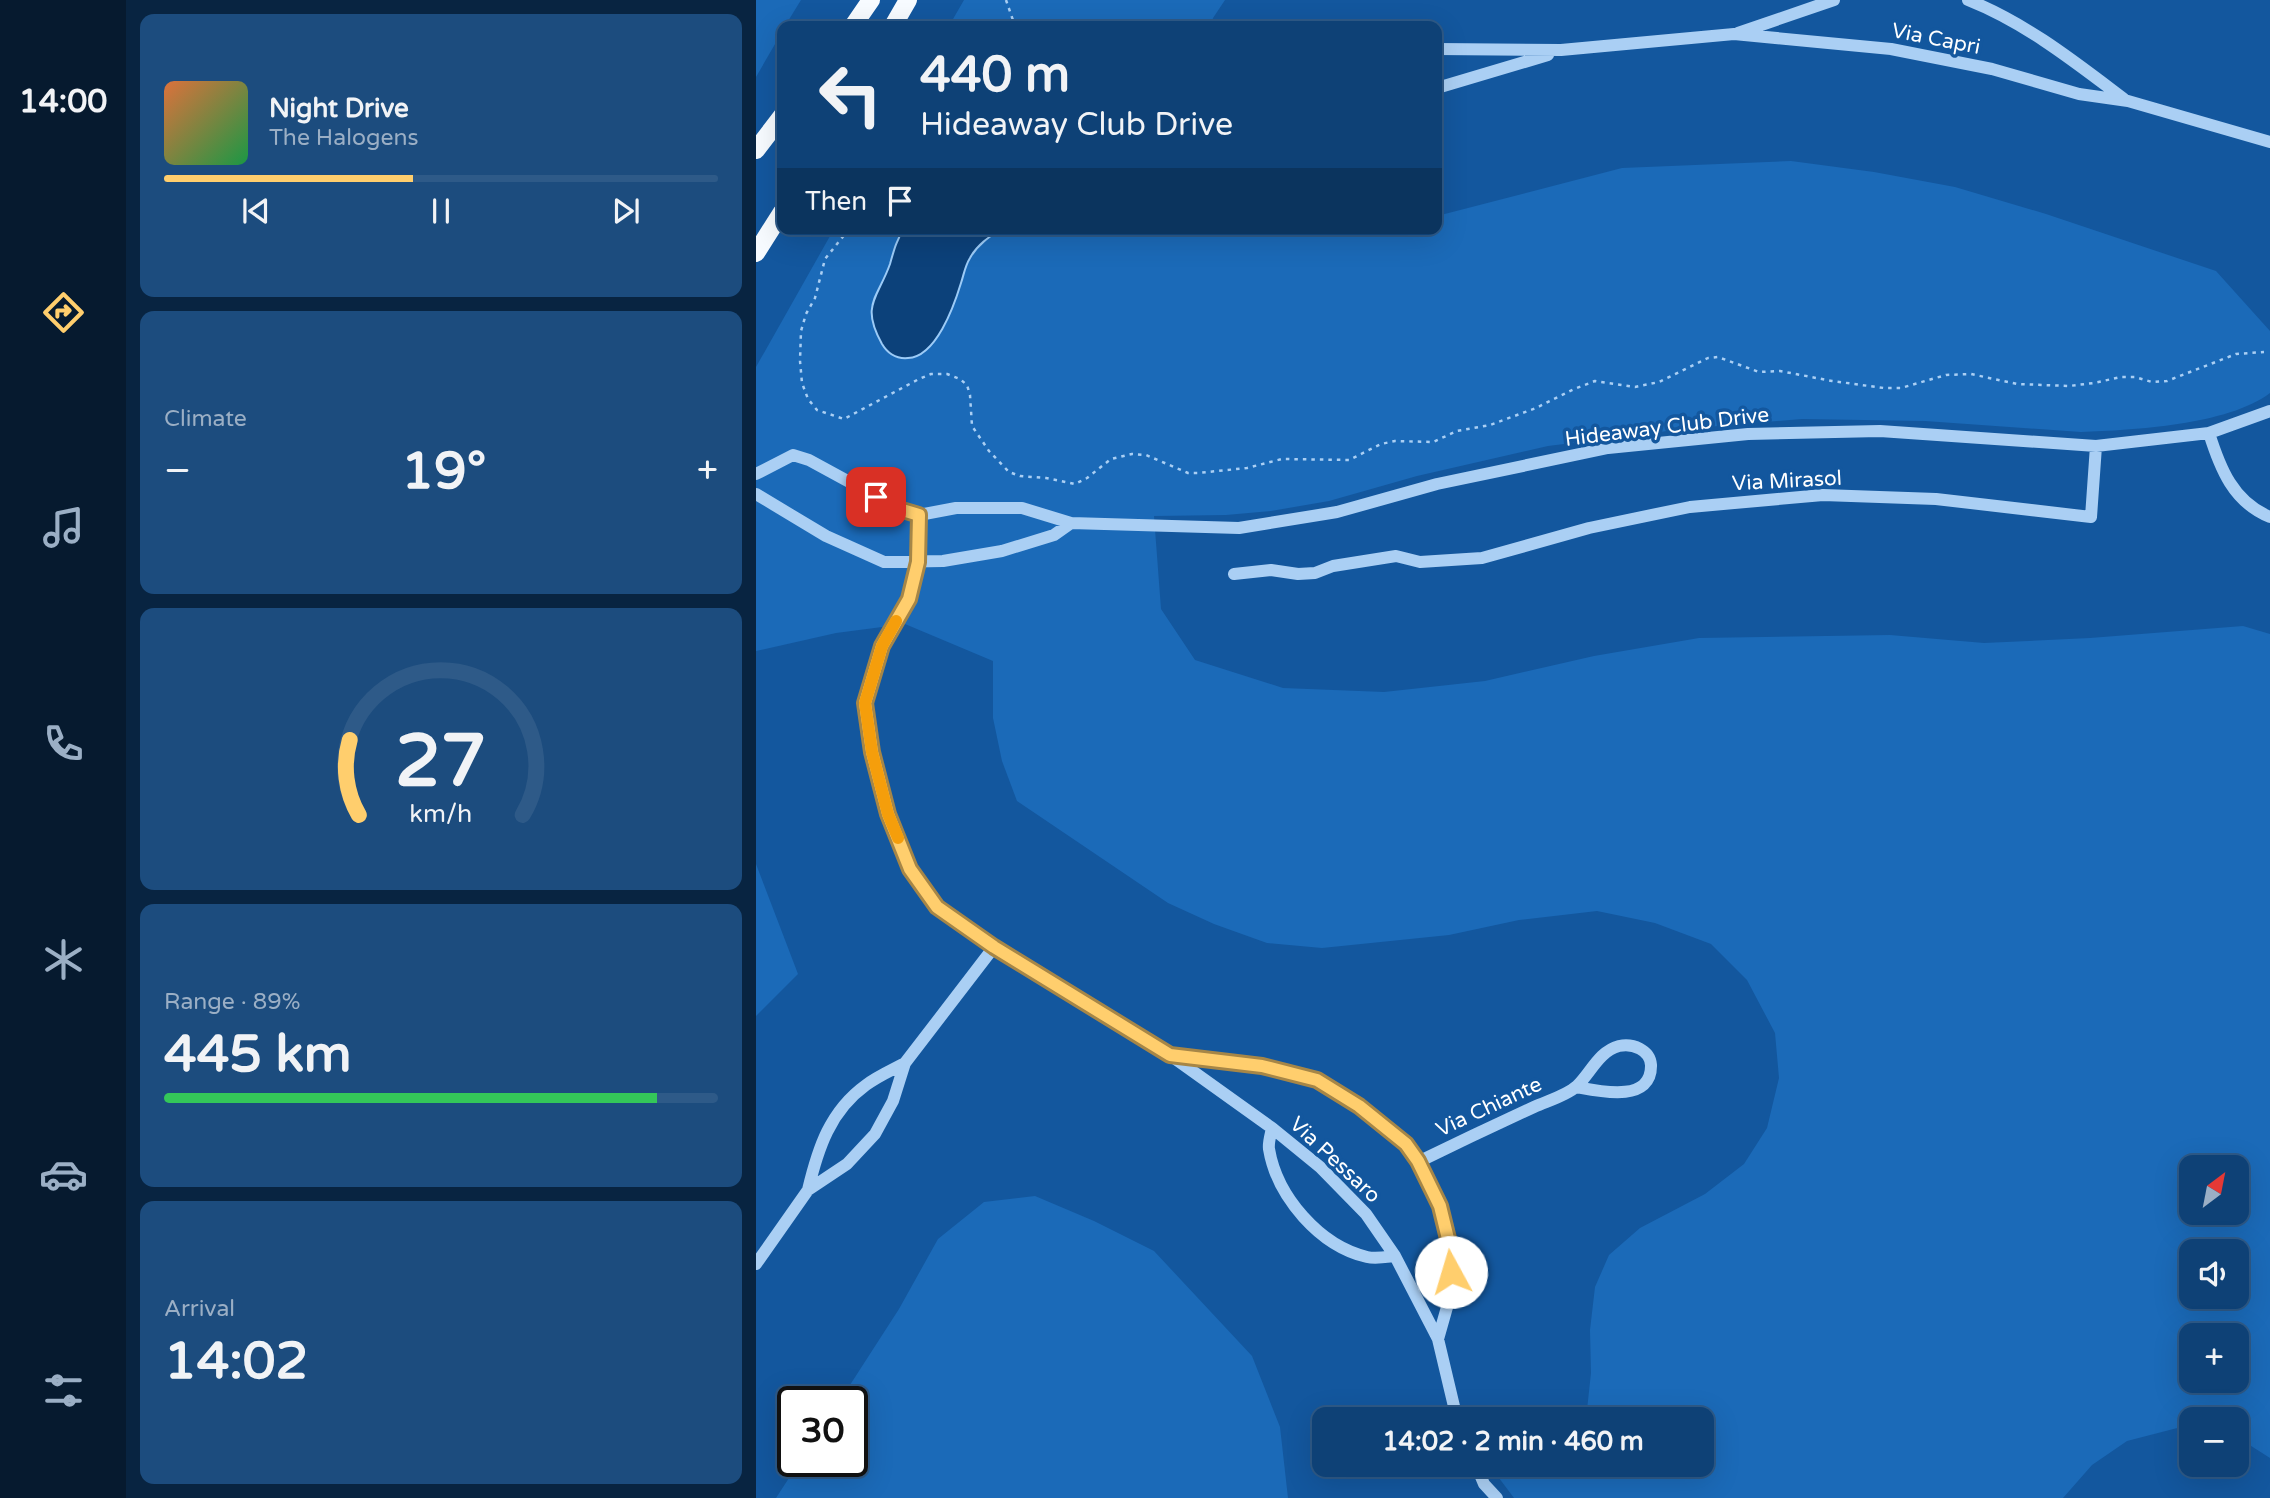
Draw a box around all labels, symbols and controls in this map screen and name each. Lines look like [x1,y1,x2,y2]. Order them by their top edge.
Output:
street label: Via Capri [1890,18,1982,60]
text: 440 m [920,46,1070,105]
icon: left [805,49,896,140]
text: 14:00 [19,83,107,121]
text: Night Drive [269,93,409,124]
text: Hideaway Club Drive [920,106,1233,144]
text: The Halogens [269,124,418,152]
icon: arrive [881,182,919,220]
text: Then [805,186,867,217]
icon: previous [237,192,275,230]
icon: pause [422,192,460,230]
icon: next [607,192,645,230]
icon: directions [39,288,88,337]
street label: Hideaway Club Drive [1563,402,1771,452]
text: Climate [164,405,247,433]
text: 19° [401,440,486,503]
text: − [164,448,191,494]
text: + [697,448,718,494]
street label: Via Mirasol [1731,466,1843,496]
pin [846,467,906,527]
icon: arrive [857,478,895,516]
icon: music [39,503,88,552]
text: 27 [395,718,487,806]
icon: phone [39,719,88,768]
text: km/h [410,799,472,829]
icon: climate [39,935,88,984]
text: Range · 89% [164,988,300,1016]
text: 445 km [164,1023,352,1086]
street label: Via Chiante [1432,1072,1546,1142]
street label: Via Pessaro [1284,1112,1386,1208]
icon: car [39,1150,88,1199]
north arrow [2179,1155,2249,1225]
map controls [2179,1155,2249,1477]
position arrow [1414,1235,1488,1309]
button: sound [2179,1239,2249,1309]
text: Arrival [164,1295,235,1323]
button: + [2179,1323,2249,1393]
text: 14:02 [164,1330,308,1393]
icon: filters [39,1366,88,1415]
speed limit sign: 30 [777,1386,868,1477]
button: − [2179,1407,2249,1477]
text: 14:02 · 2 min · 460 m [1382,1426,1644,1457]

